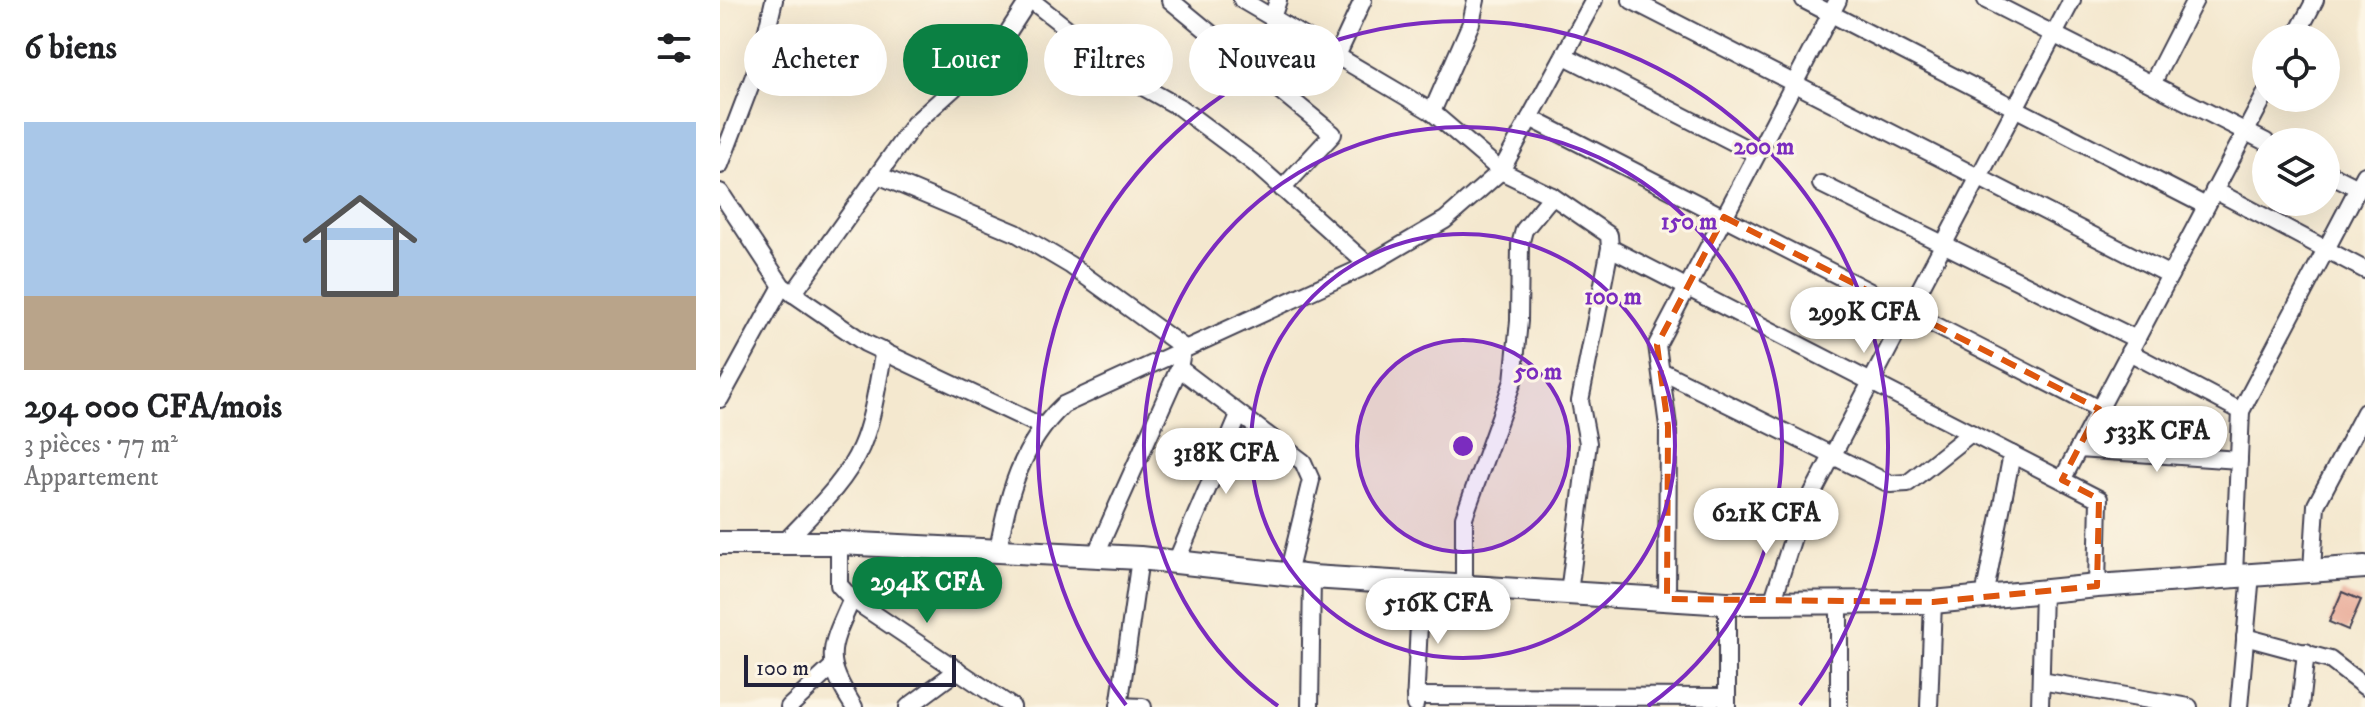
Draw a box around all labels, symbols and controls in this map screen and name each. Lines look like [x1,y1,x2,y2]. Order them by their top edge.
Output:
chip: Acheter [744,24,887,96]
chip: Louer [903,24,1028,96]
chip: Filtres [1044,24,1173,96]
chip: Nouveau [1189,24,1344,96]
map controls [2252,24,2340,216]
button: locate [2252,24,2340,112]
icon: filters [652,26,696,70]
text: 6 biens [24,27,117,69]
button: layers [2252,128,2340,216]
text: 200 m [1734,132,1794,162]
icon: home [288,174,432,318]
text: 150 m [1661,207,1717,237]
text: 100 m [1584,282,1642,312]
pin: 299K CFA [1781,287,1947,355]
text: 299K CFA [1808,296,1920,329]
text: 50 m [1513,357,1562,387]
text: 294 000 CFA/mois [24,386,282,428]
pin: 533K CFA [2074,406,2240,474]
text: 533K CFA [2104,415,2210,448]
text: 3 pièces · 77 m² [24,428,178,461]
pin: 318K CFA [1143,428,1309,496]
centre of rings [1449,432,1477,460]
text: 318K CFA [1173,437,1279,470]
text: Appartement [24,461,158,494]
pin: 621K CFA [1683,488,1849,556]
text: 621K CFA [1712,497,1820,530]
pin: 294K CFA [844,557,1010,625]
text: 294K CFA [870,566,984,599]
pin: 516K CFA [1355,578,1521,646]
text: 516K CFA [1384,587,1492,620]
scale bar [744,651,956,687]
text: 100 m [756,655,809,682]

